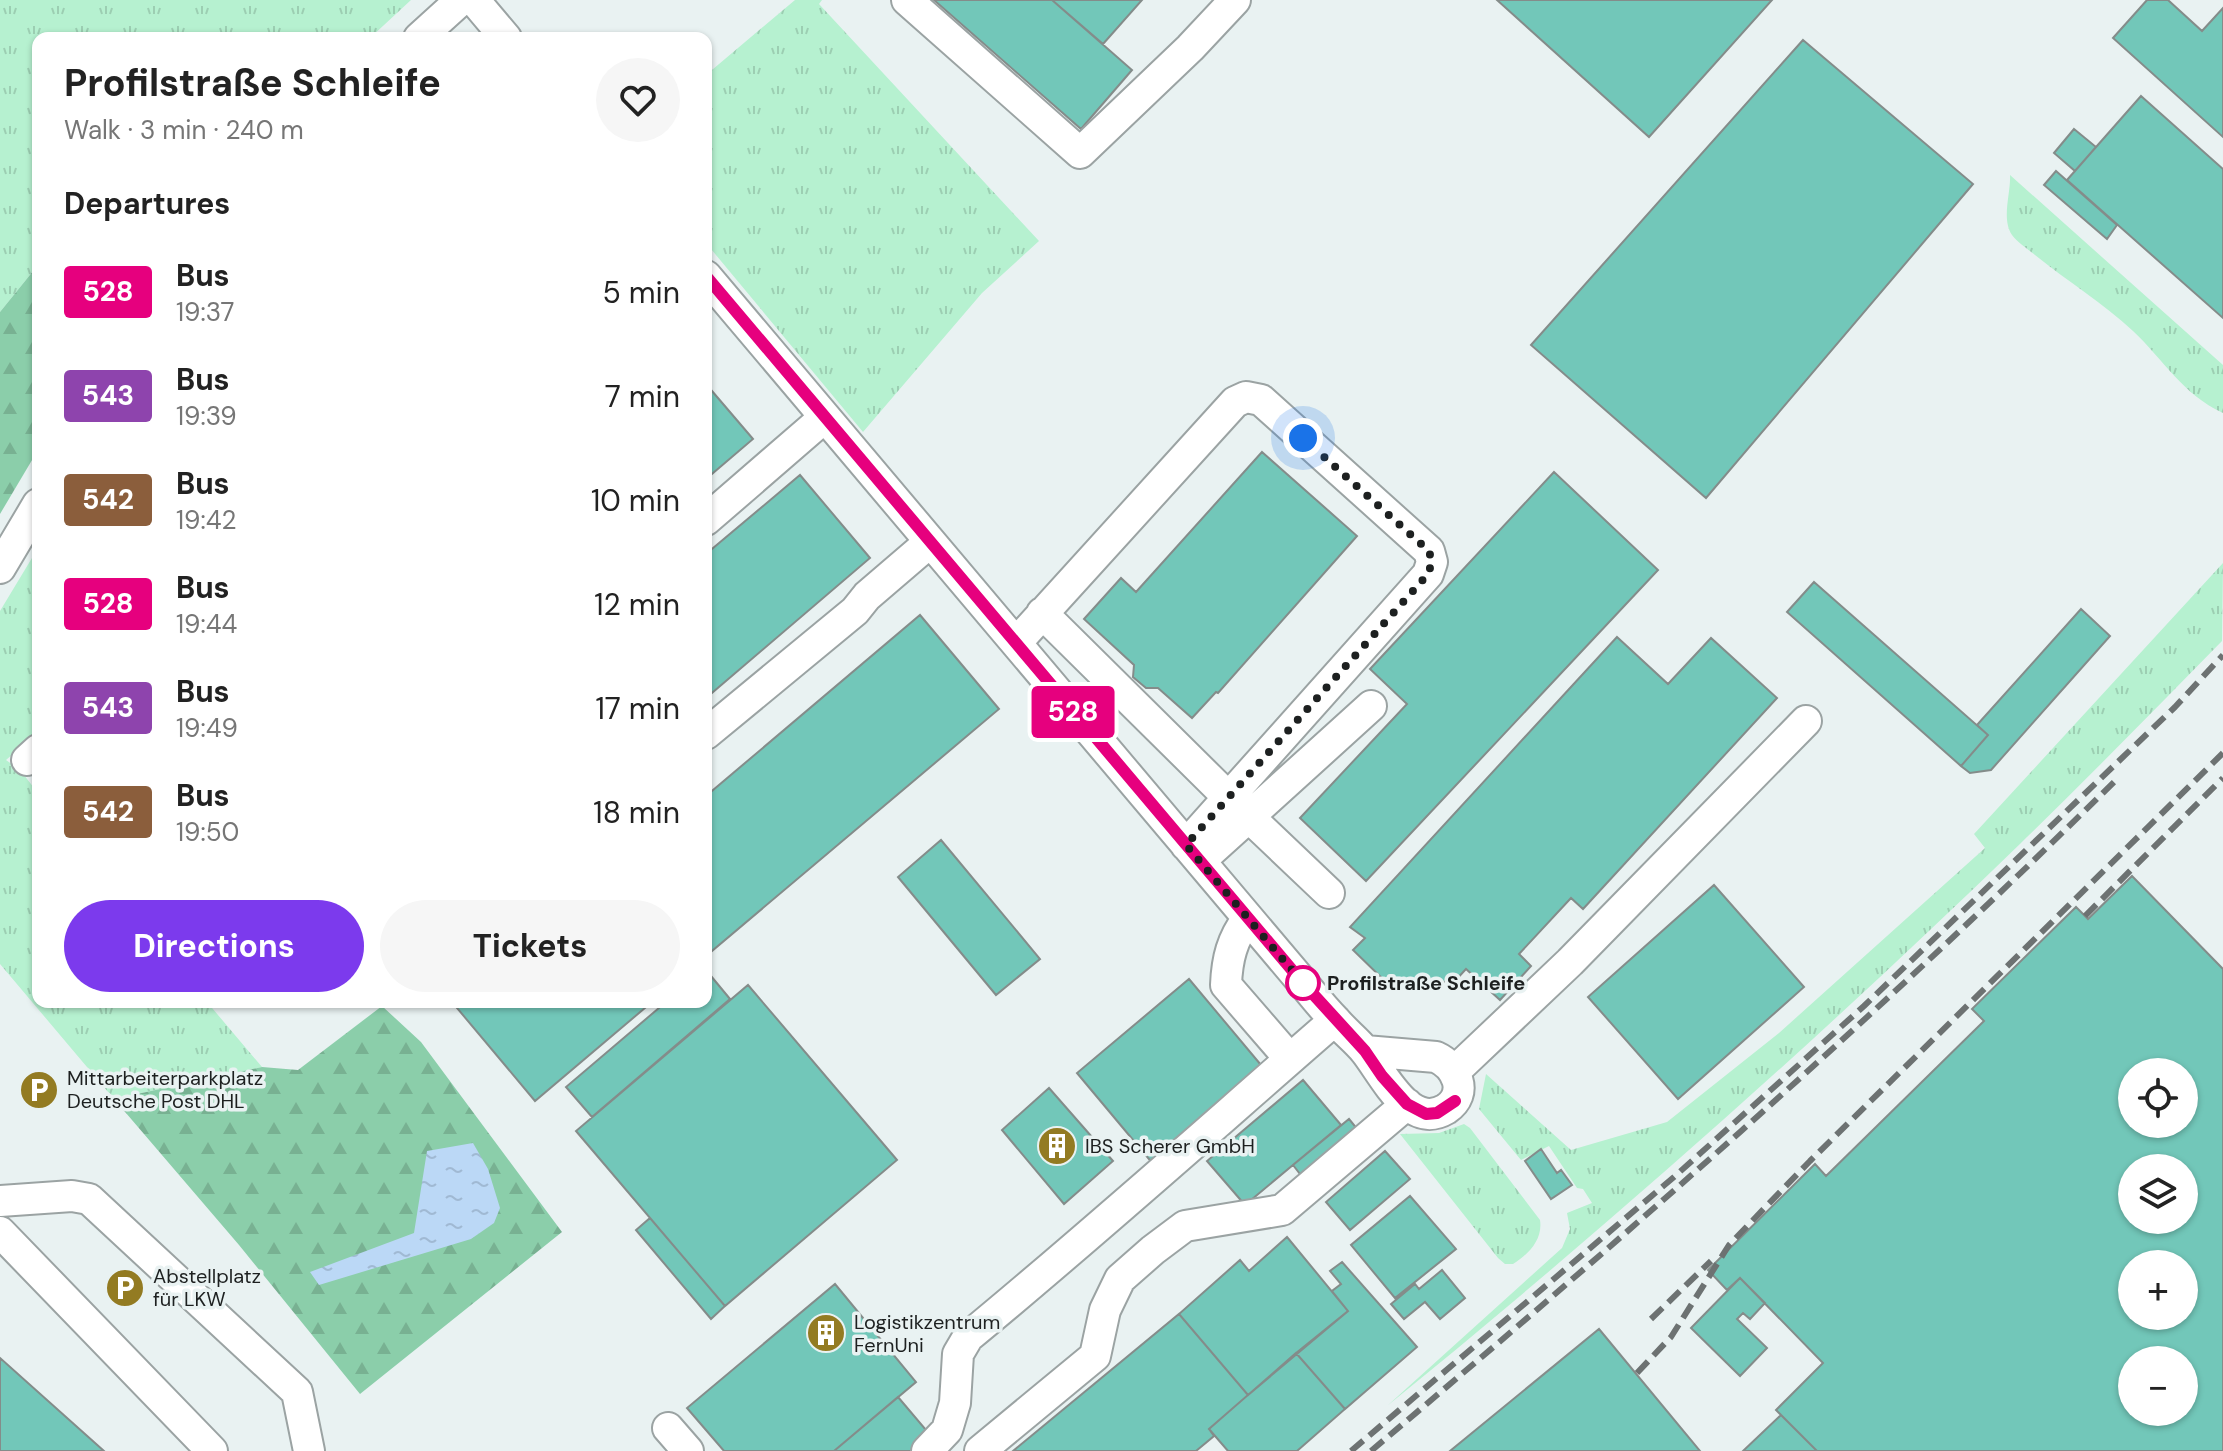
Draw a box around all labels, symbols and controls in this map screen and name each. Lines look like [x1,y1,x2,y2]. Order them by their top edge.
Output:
text: Profilstraße Schleife [64,58,441,108]
button: heart [596,58,680,142]
text: Walk · 3 min · 240 m [64,113,304,147]
text: Departures [64,184,230,223]
text: Bus [176,256,230,295]
text: 528 [83,273,133,310]
text: 5 min [603,273,680,312]
text: 19:37 [176,295,235,329]
text: Bus [176,360,230,399]
text: 543 [82,377,134,414]
text: 7 min [605,377,680,416]
text: 19:39 [176,399,237,433]
your location [1283,418,1323,458]
text: Bus [176,464,230,503]
text: 542 [82,481,134,518]
text: 10 min [591,481,680,520]
text: 19:42 [176,503,236,537]
text: Bus [176,568,230,607]
text: 528 [83,585,133,622]
text: 12 min [594,585,680,624]
text: 19:44 [176,607,237,641]
text: Bus [176,672,230,711]
line badge: 528 [1027,686,1119,738]
text: 543 [82,689,134,726]
text: 17 min [595,689,680,728]
text: 528 [1048,693,1098,730]
text: 19:49 [176,711,238,745]
text: Bus [176,776,230,815]
text: 542 [82,793,134,830]
text: 18 min [593,793,680,832]
text: 19:50 [176,815,239,849]
button: Directions [64,900,364,992]
button: Tickets [380,900,680,992]
marker: Profilstraße Schleife [1286,966,1320,1000]
place label: Profilstraße Schleife [1327,970,1525,996]
map controls [2118,1058,2198,1426]
button: locate [2118,1058,2198,1138]
place label: Mittarbeiterparkplatz Deutsche Post DHL [67,1065,263,1114]
parking icon: Mittarbeiterparkplatz Deutsche Post DHL [18,1069,60,1111]
building icon: IBS Scherer GmbH [1036,1125,1078,1167]
place label: IBS Scherer GmbH [1085,1133,1255,1159]
button: layers [2118,1154,2198,1234]
button: + [2118,1250,2198,1330]
place label: Abstellplatz für LKW [153,1263,261,1312]
parking icon: Abstellplatz für LKW [104,1267,146,1309]
place label: Logistikzentrum FernUni [854,1309,1000,1358]
building icon: Logistikzentrum FernUni [805,1312,847,1354]
button: − [2118,1346,2198,1426]

